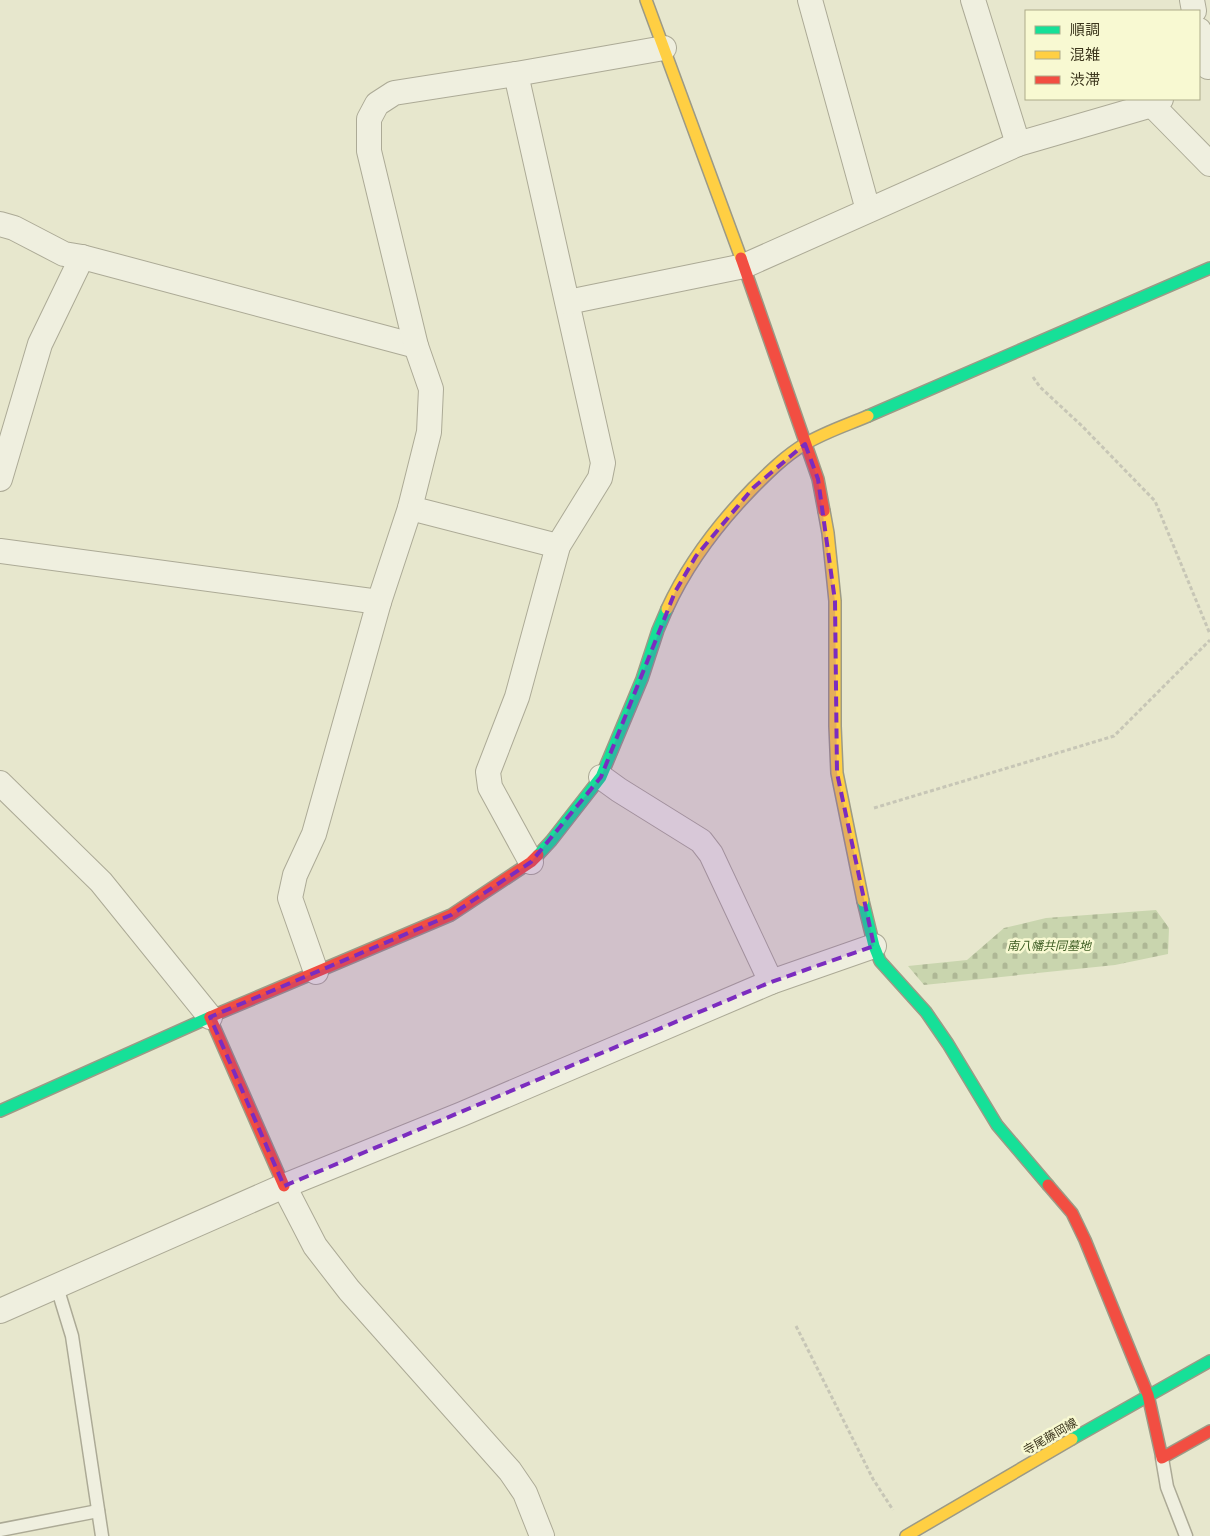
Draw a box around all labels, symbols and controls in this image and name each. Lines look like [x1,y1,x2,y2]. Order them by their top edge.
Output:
legend [1025,10,1200,100]
text: 順調 [1070,20,1100,39]
text: 混雑 [1070,45,1100,64]
text: 渋滞 [1070,70,1100,89]
park label: 南八幡共同墓地 [1007,938,1093,953]
street label: 寺尾藤岡線 [1020,1415,1080,1457]

